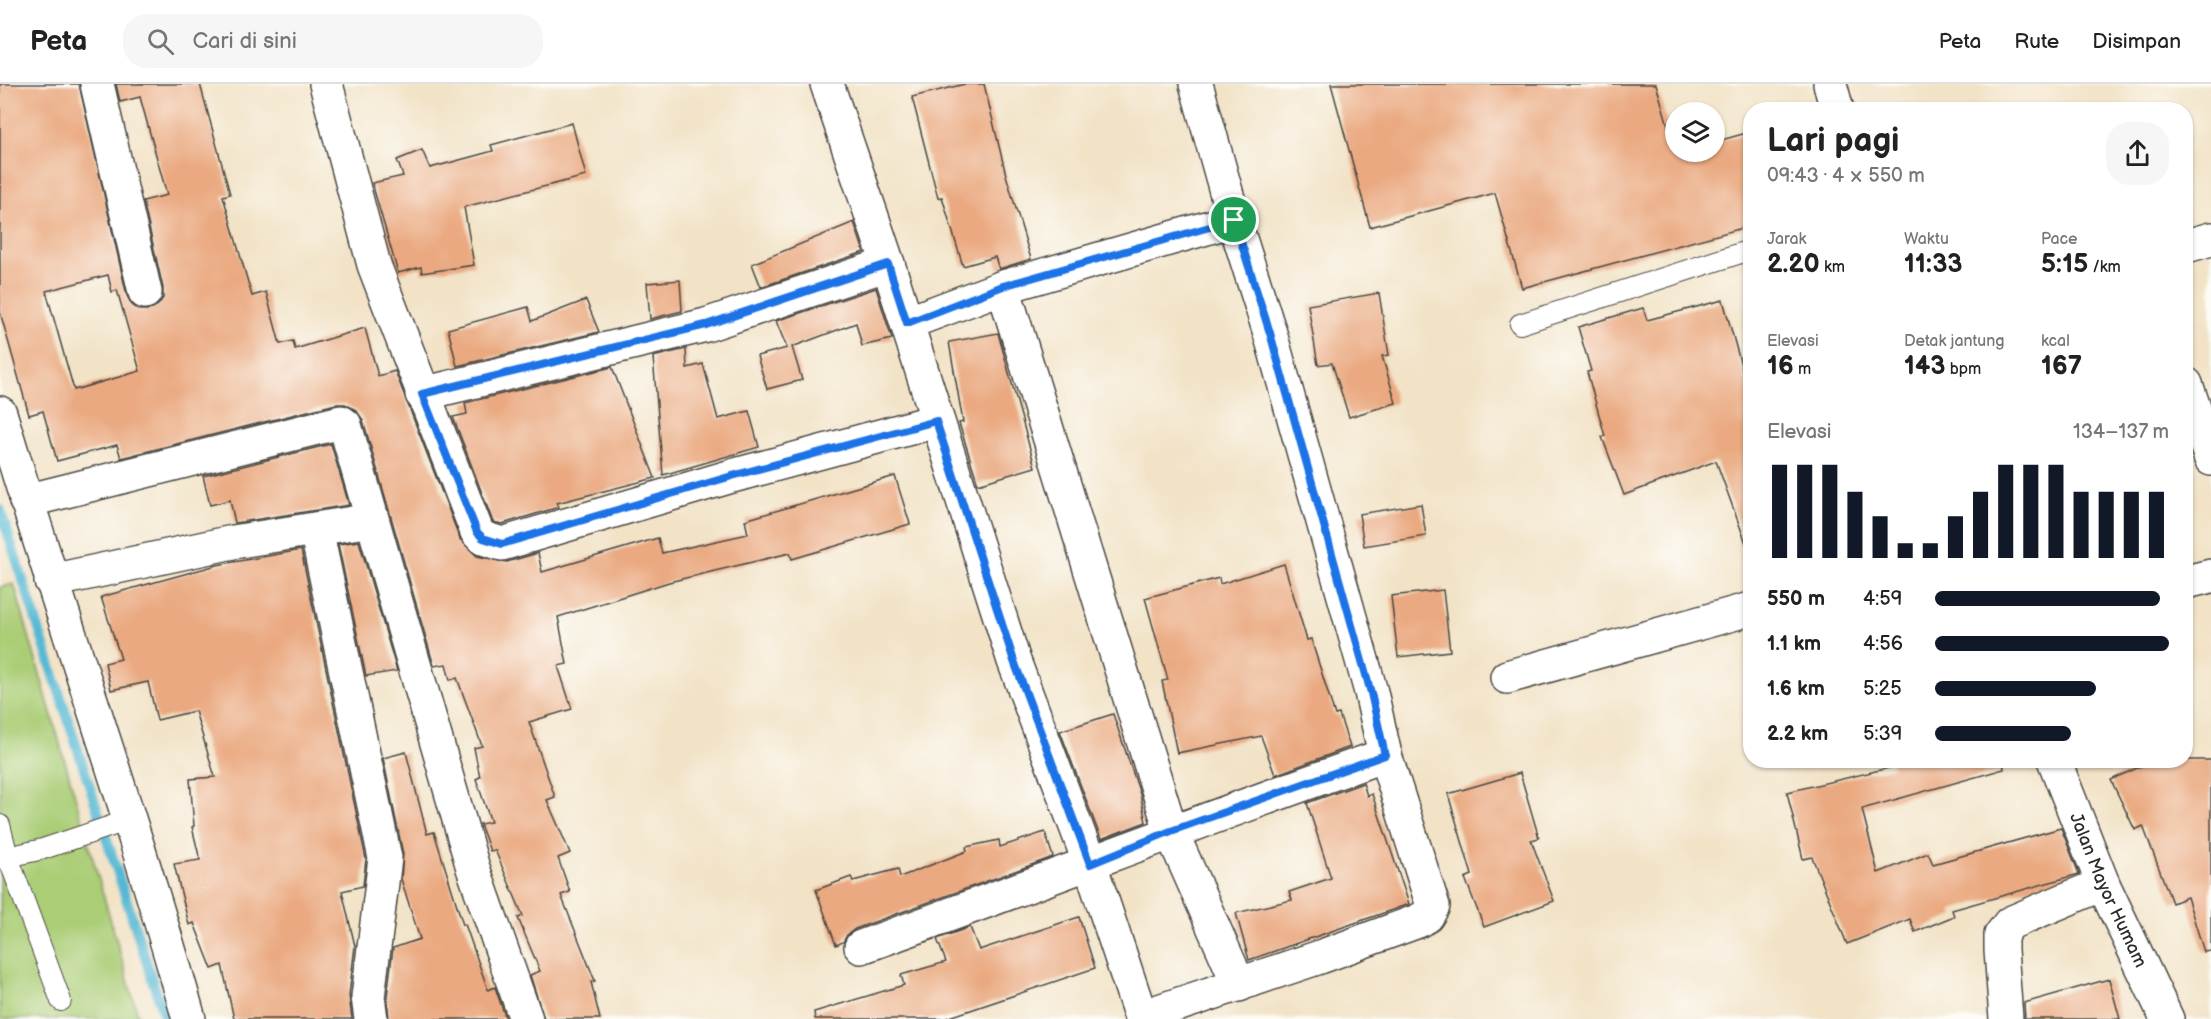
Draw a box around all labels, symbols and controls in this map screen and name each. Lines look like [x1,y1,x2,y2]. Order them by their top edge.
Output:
search box [123,14,543,68]
text: Peta [30,25,87,58]
icon: search [144,25,177,58]
text: Cari di sini [192,28,297,55]
text: Peta [1939,29,1981,54]
text: Rute [2014,29,2059,54]
text: Disimpan [2092,29,2181,54]
map controls [1665,102,1725,162]
button: layers [1665,102,1725,162]
text: Lari pagi [1767,121,1899,161]
button: share [2106,122,2169,185]
text: 09:43 · 4 × 550 m [1767,164,1925,188]
pin [1208,194,1259,245]
icon: arrive [1217,203,1250,236]
text: Jarak [1767,230,1806,249]
text: Waktu [1904,230,1949,249]
text: Pace [2041,230,2077,249]
text: 2.20 [1767,249,1820,280]
text: 11:33 [1904,249,1963,280]
text: 5:15 [2041,249,2088,280]
text: km [1820,258,1845,277]
text: /km [2088,258,2121,277]
text: Elevasi [1767,332,1819,351]
text: Detak jantung [1904,332,2004,351]
text: kcal [2041,332,2070,351]
text: 16 [1767,351,1794,382]
text: 143 [1904,351,1945,382]
text: 167 [2041,351,2082,382]
text: m [1794,360,1811,379]
text: bpm [1945,360,1981,379]
text: Elevasi [1767,420,1832,444]
text: 134–137 m [2073,420,2169,444]
text: 550 m [1767,587,1825,611]
text: 4:59 [1863,587,1902,611]
text: 1.1 km [1767,632,1821,656]
text: 4:56 [1863,632,1903,656]
text: 1.6 km [1767,677,1825,701]
text: 5:25 [1863,677,1902,701]
text: 2.2 km [1767,722,1828,746]
text: 5:39 [1863,722,1902,746]
street label: Jalan Mayor Humam [2065,810,2151,971]

